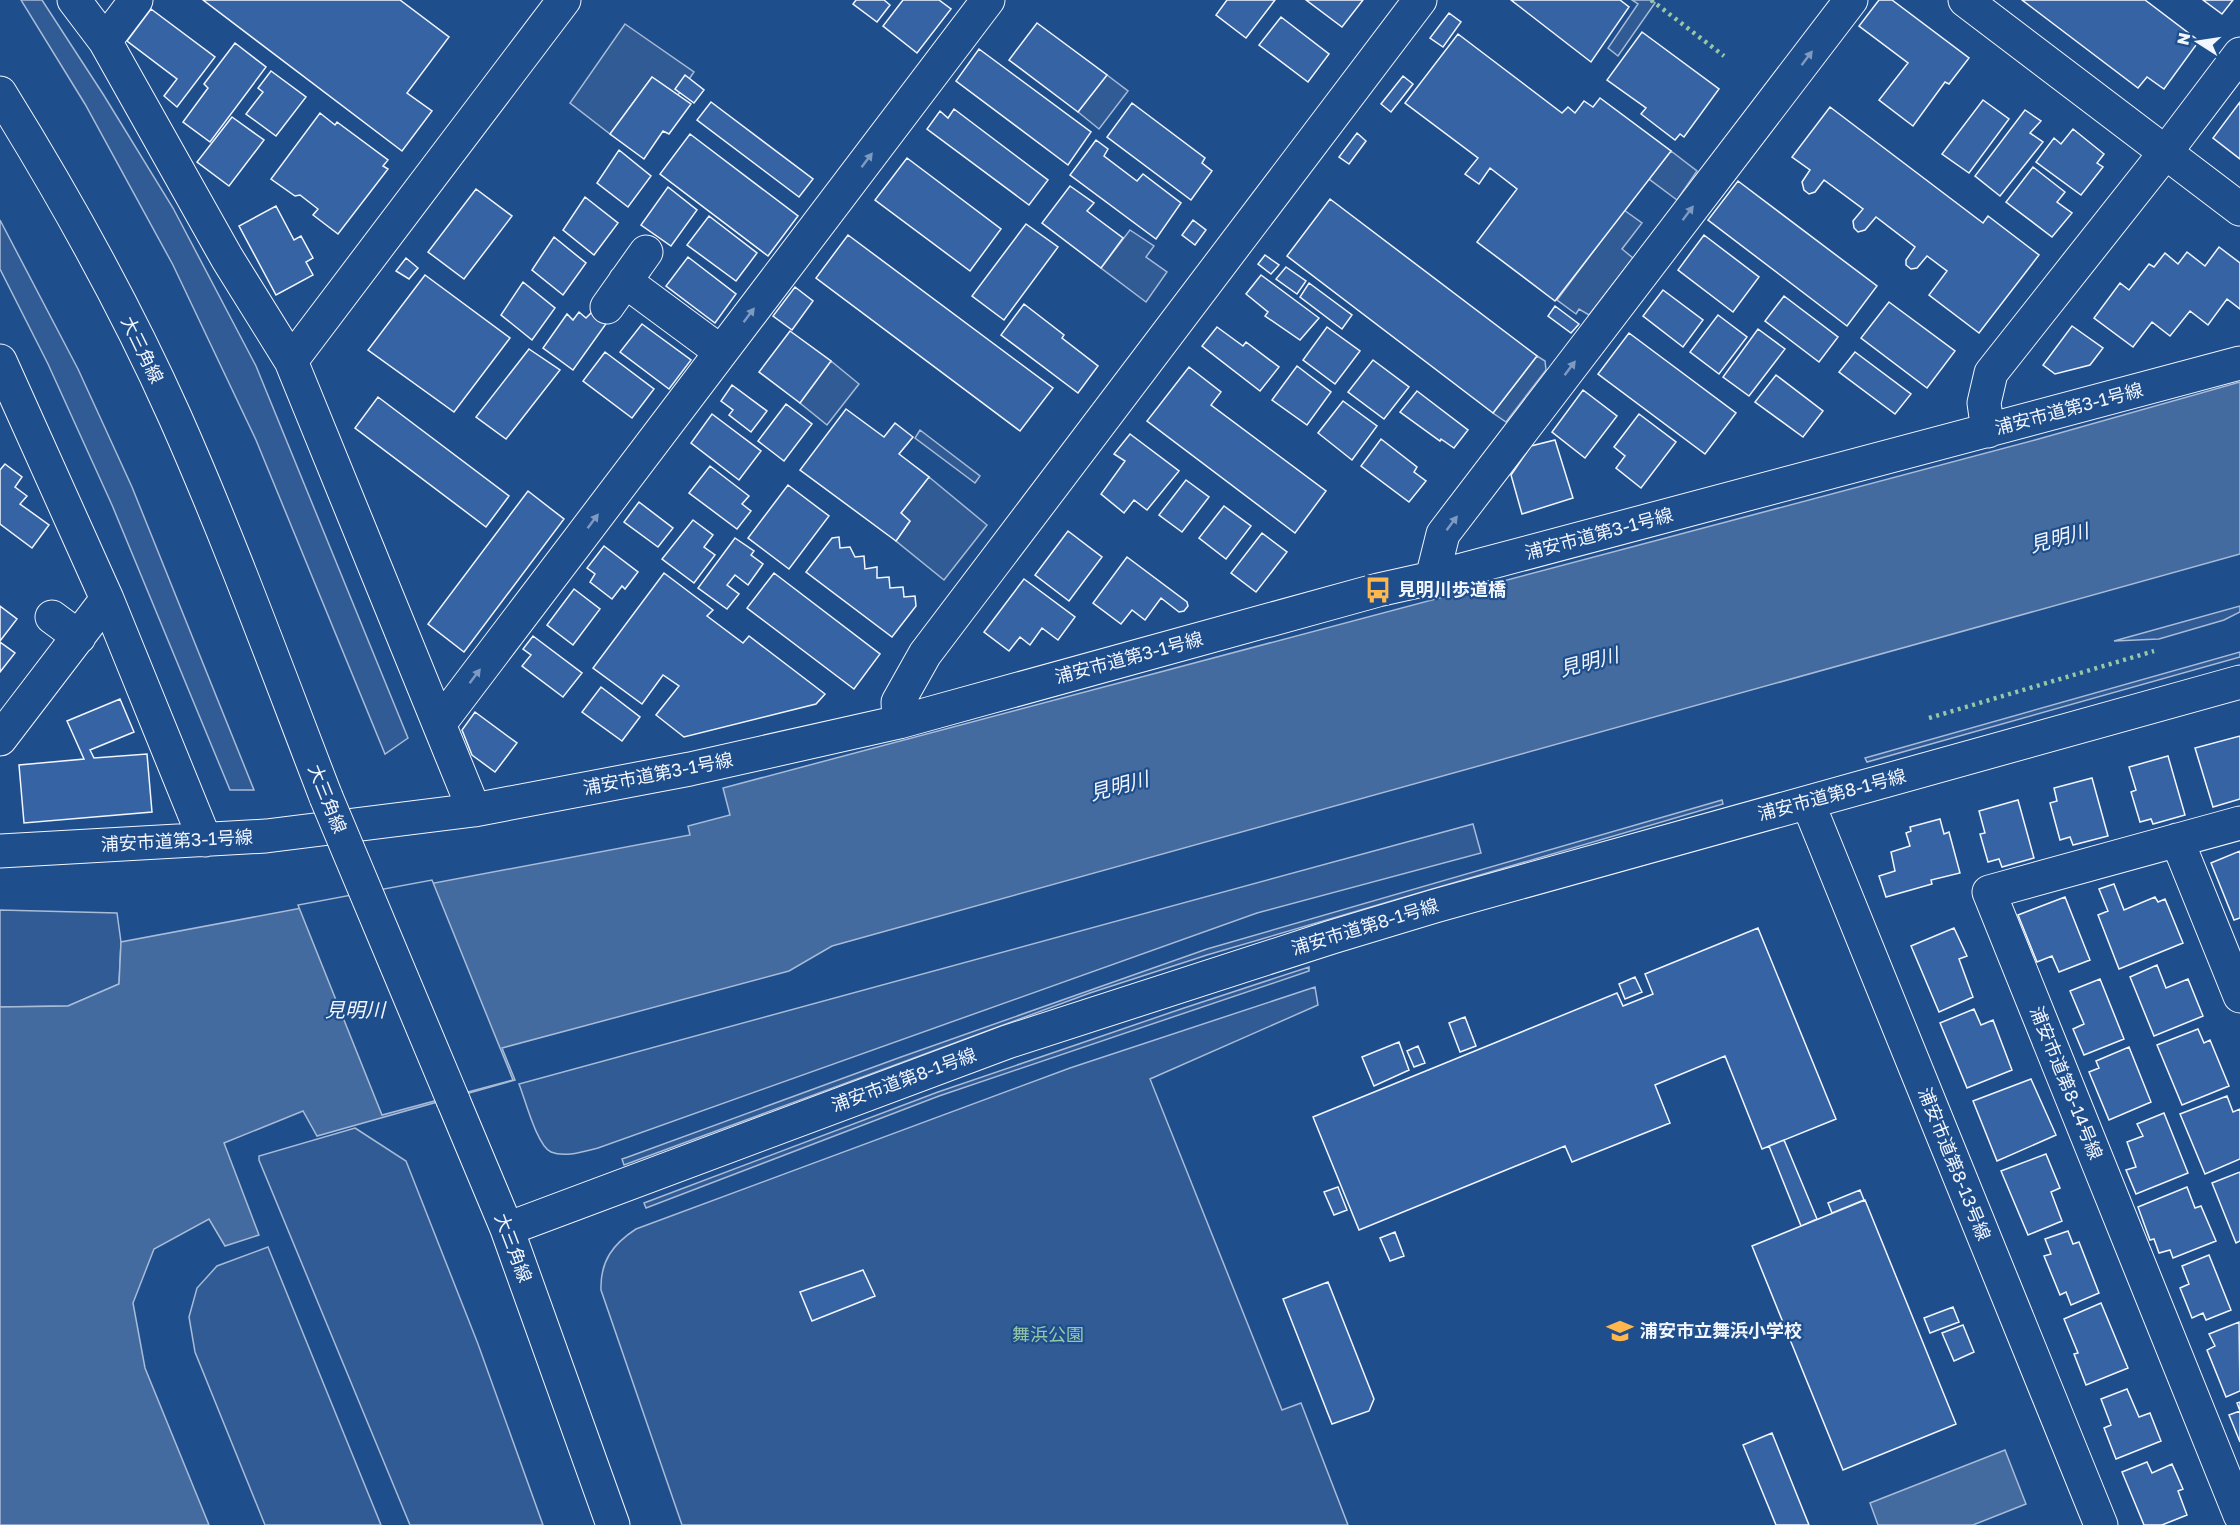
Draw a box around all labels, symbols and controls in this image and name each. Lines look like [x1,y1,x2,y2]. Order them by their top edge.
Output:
north arrow [2168,12,2228,72]
text: N [2172,31,2194,47]
one-way arrow [1800,51,1812,66]
one-way arrow [861,152,873,168]
one-way arrow [1682,206,1694,221]
one-way arrow [743,308,755,324]
street label: 大三角線 [117,312,169,387]
one-way arrow [1563,361,1575,376]
street label: 浦安市道第3-1号線 [1992,378,2145,438]
street label: 浦安市道第3-1号線 [1522,503,1675,563]
one-way arrow [587,513,599,528]
one-way arrow [1445,516,1457,531]
water label: 見明川 [2027,517,2093,556]
bus stop icon: 見明川歩道橋 [1363,575,1393,605]
place label: 見明川歩道橋 [1398,578,1506,600]
street label: 浦安市道第3-1号線 [1052,627,1205,687]
water label: 見明川 [1557,641,1623,680]
one-way arrow [469,669,481,684]
street label: 浦安市道第3-1号線 [581,748,735,798]
street label: 大三角線 [304,761,352,836]
street label: 浦安市道第8-1号線 [1755,764,1908,824]
water label: 見明川 [1087,765,1153,804]
street label: 浦安市道第3-1号線 [100,825,253,855]
street label: 浦安市道第8-1号線 [1289,893,1441,959]
water label: 見明川 [325,997,387,1021]
street label: 浦安市道第8-14号線 [2026,1003,2108,1163]
street label: 浦安市道第8-1号線 [828,1043,979,1115]
street label: 浦安市道第8-13号線 [1914,1084,1996,1243]
street label: 大三角線 [491,1210,537,1285]
school or university icon: 浦安市立舞浜小学校 [1605,1316,1635,1346]
place label: 浦安市立舞浜小学校 [1640,1319,1802,1341]
park label: 舞浜公園 [1012,1323,1084,1345]

